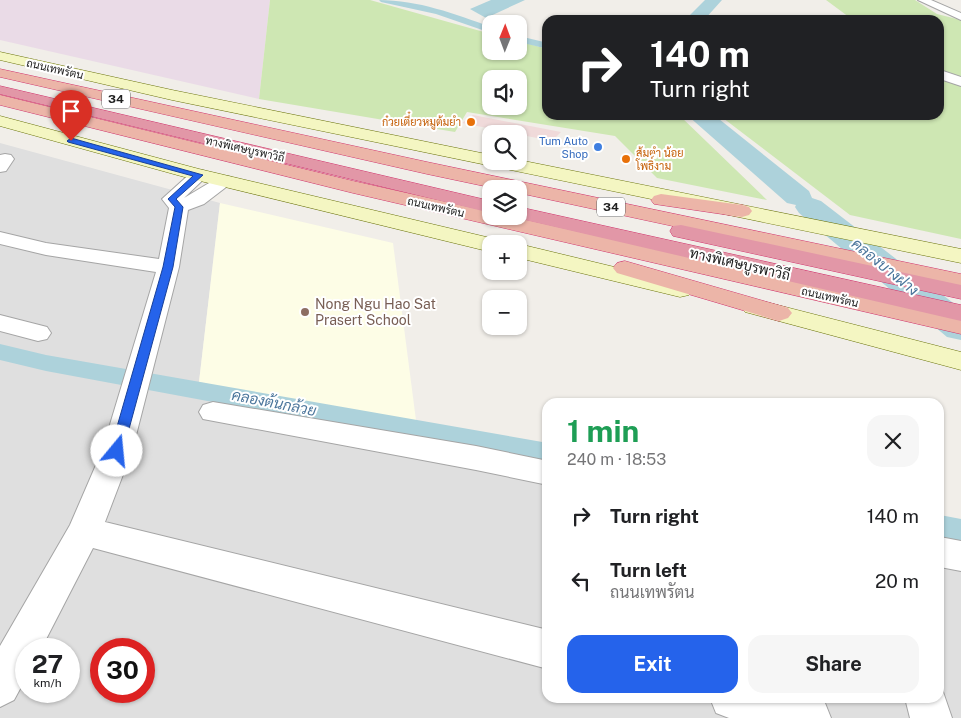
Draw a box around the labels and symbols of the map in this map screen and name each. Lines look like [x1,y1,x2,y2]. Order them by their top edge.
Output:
north arrow [482,15,528,60]
street label: ถนนเทพรัตน [25,56,85,81]
pin [50,90,92,141]
road number: 34 [102,90,130,108]
place label: ก๋วยเตี๋ยวหมูต้มยำ [382,111,461,130]
marker: ก๋วยเตี๋ยวหมูต้มยำ [465,116,477,128]
street label: ทางพิเศษบูรพาวิถี [204,132,286,166]
place label: Tum Auto Shop [539,135,588,160]
marker: Tum Auto Shop [592,141,604,153]
place label: ส้มตำ น้อย โพธิ์งาม [635,146,684,172]
marker: ส้มตำ น้อย โพธิ์งาม [620,153,632,165]
street label: ถนนเทพรัตน [406,194,466,219]
road number: 34 [597,198,625,216]
water label: คลองบางฝาง [849,235,922,299]
street label: ทางพิเศษบูรพาวิถี [688,244,792,285]
street label: ถนนเทพรัตน [800,284,860,309]
place label: Nong Ngu Hao Sat Prasert School [315,296,436,328]
marker: Nong Ngu Hao Sat Prasert School [299,306,311,318]
water label: คลองต้นกล้วย [230,385,318,419]
position arrow [90,424,142,476]
speed limit sign: 30 [90,638,155,703]

